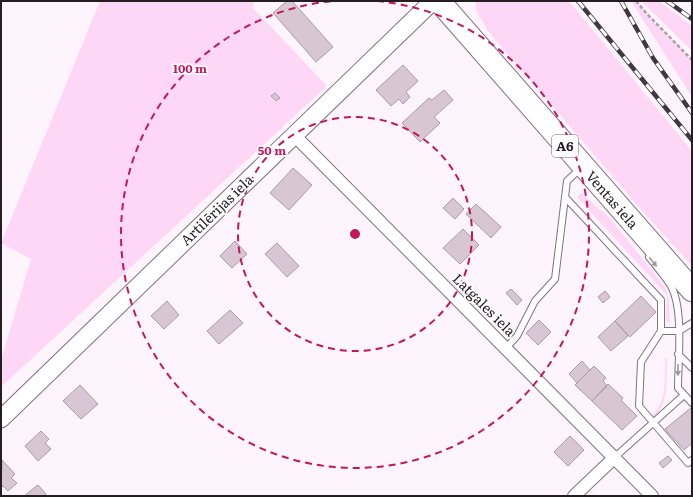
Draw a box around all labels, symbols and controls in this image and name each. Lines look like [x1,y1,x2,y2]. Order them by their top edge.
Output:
text: 100 m [173,59,207,77]
road number: A6 [552,135,578,157]
text: 50 m [258,141,286,159]
street label: Ventas iela [582,166,644,233]
street label: Artilērijas iela [175,169,258,249]
centre of rings [348,227,362,241]
one-way arrow [649,257,657,268]
street label: Latgales iela [449,268,521,341]
one-way arrow [675,364,681,377]

